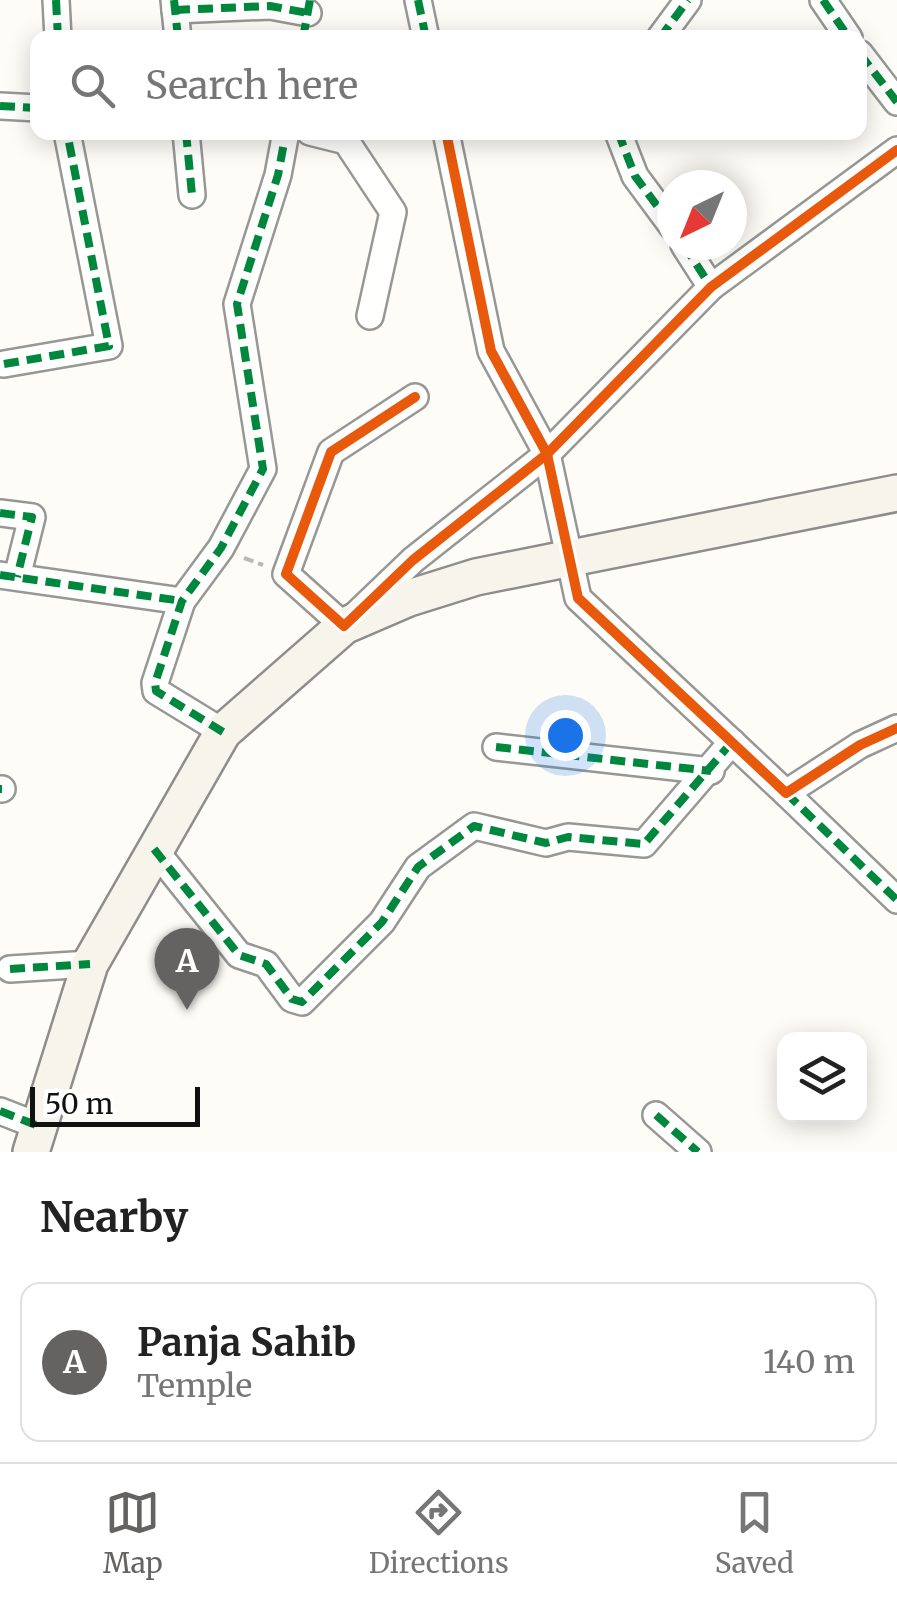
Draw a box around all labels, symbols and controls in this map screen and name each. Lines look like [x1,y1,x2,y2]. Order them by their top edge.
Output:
search box [30,30,867,140]
icon: search [65,58,120,113]
text: Search here [145,62,358,109]
north arrow [657,170,747,260]
your location [540,710,591,761]
pin: A [154,928,220,1010]
map controls [777,1032,867,1122]
button: layers [777,1032,867,1122]
scale bar [30,1082,200,1126]
text: 50 m [45,1086,113,1122]
text: Nearby [40,1191,188,1243]
text: Panja Sahib [137,1319,356,1366]
text: A [63,1342,86,1382]
text: 140 m [763,1342,855,1382]
text: Temple [137,1366,252,1406]
tab: Map [103,1485,163,1581]
tab: Directions [369,1485,509,1581]
tab: Saved [715,1485,794,1581]

